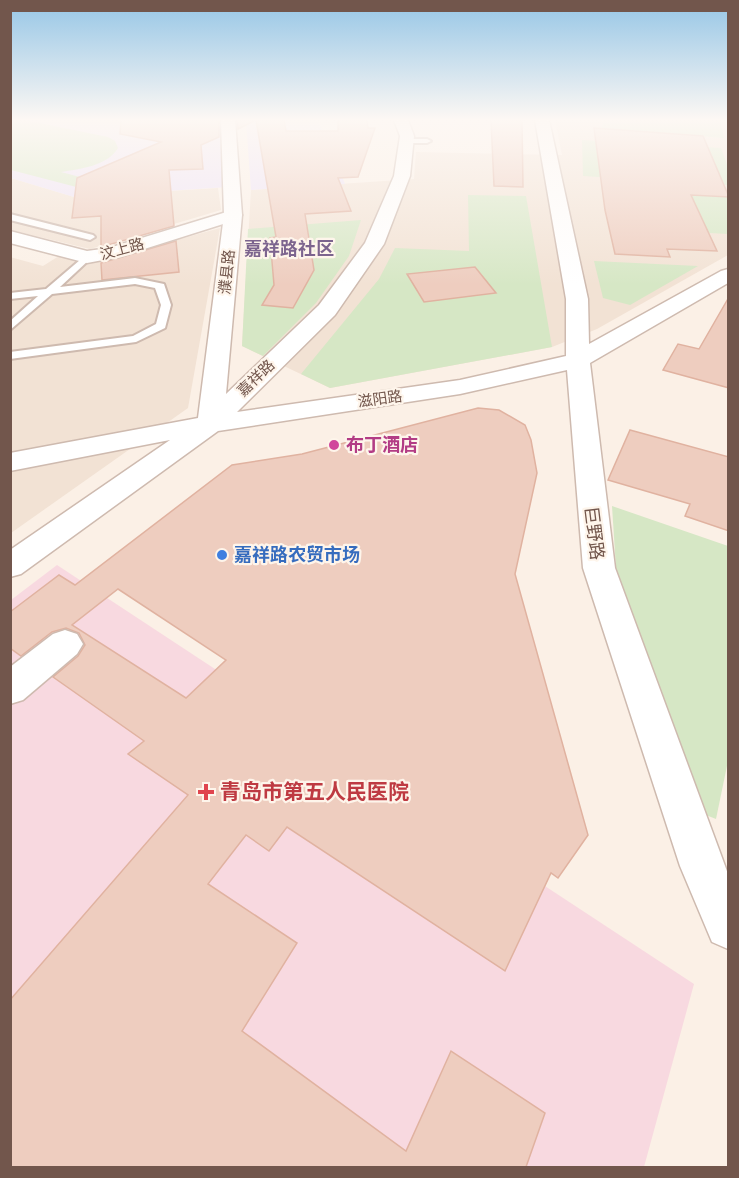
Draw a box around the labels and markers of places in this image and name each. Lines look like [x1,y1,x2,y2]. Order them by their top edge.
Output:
place label: 布丁酒店 [346,434,418,455]
marker: 布丁酒店 [327,438,341,452]
place label: 嘉祥路农贸市场 [234,544,360,565]
marker: 嘉祥路农贸市场 [215,548,229,562]
place label: 青岛市第五人民医院 [220,779,409,803]
marker: 青岛市第五人民医院 [197,783,215,801]

